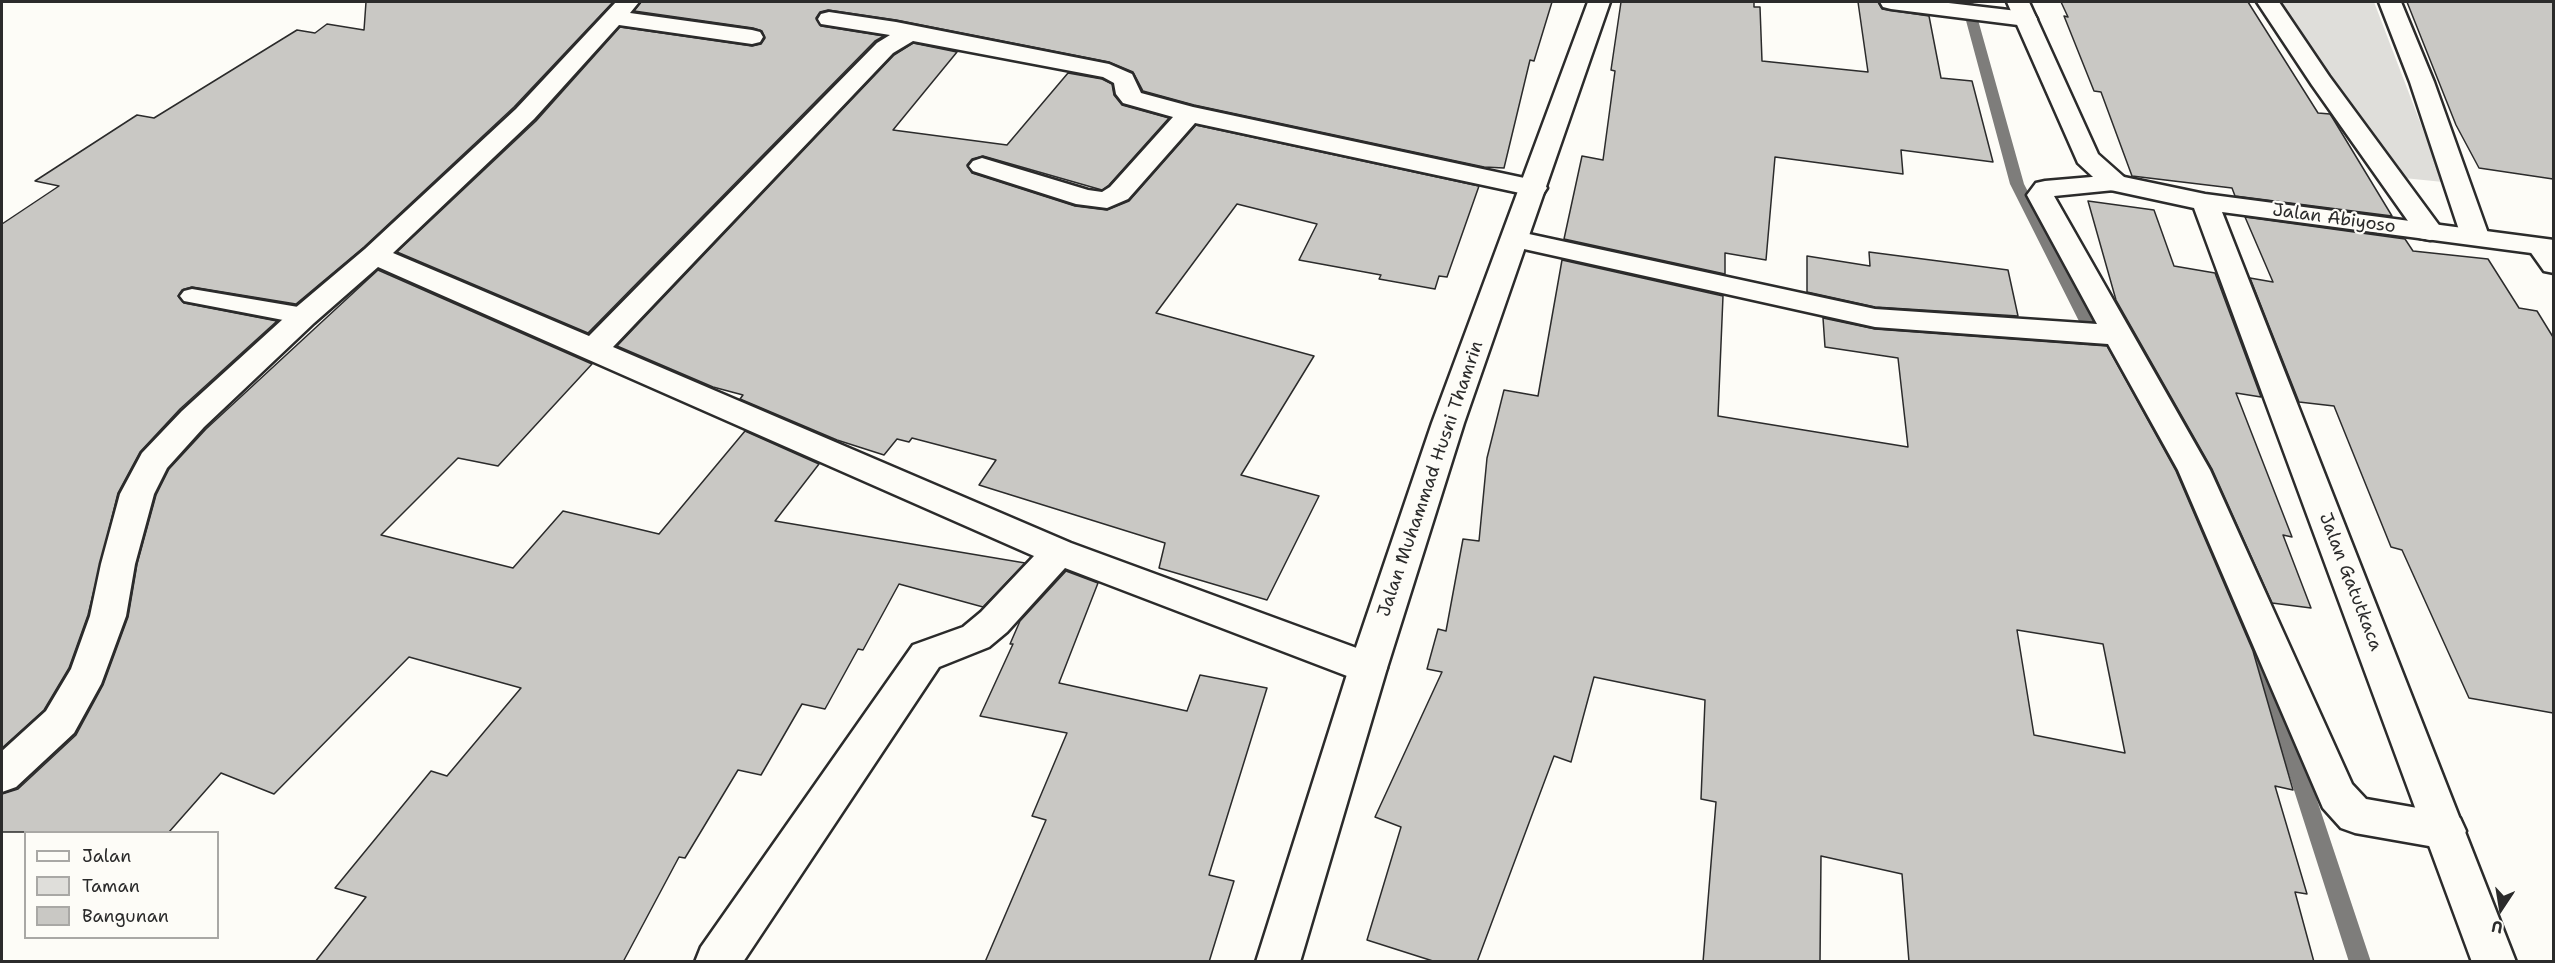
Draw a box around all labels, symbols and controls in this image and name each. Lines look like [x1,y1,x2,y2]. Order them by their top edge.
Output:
street label: Jalan Abiyoso [2271,200,2397,238]
street label: Jalan Muhammad Husni Thamrin [1374,338,1488,620]
street label: Jalan Gatutkaca [2314,510,2386,654]
legend [24,831,219,939]
text: Jalan [82,844,131,868]
text: Taman [82,874,140,898]
north arrow [2471,879,2531,939]
text: Bangunan [82,904,169,928]
text: U [2490,916,2505,939]

